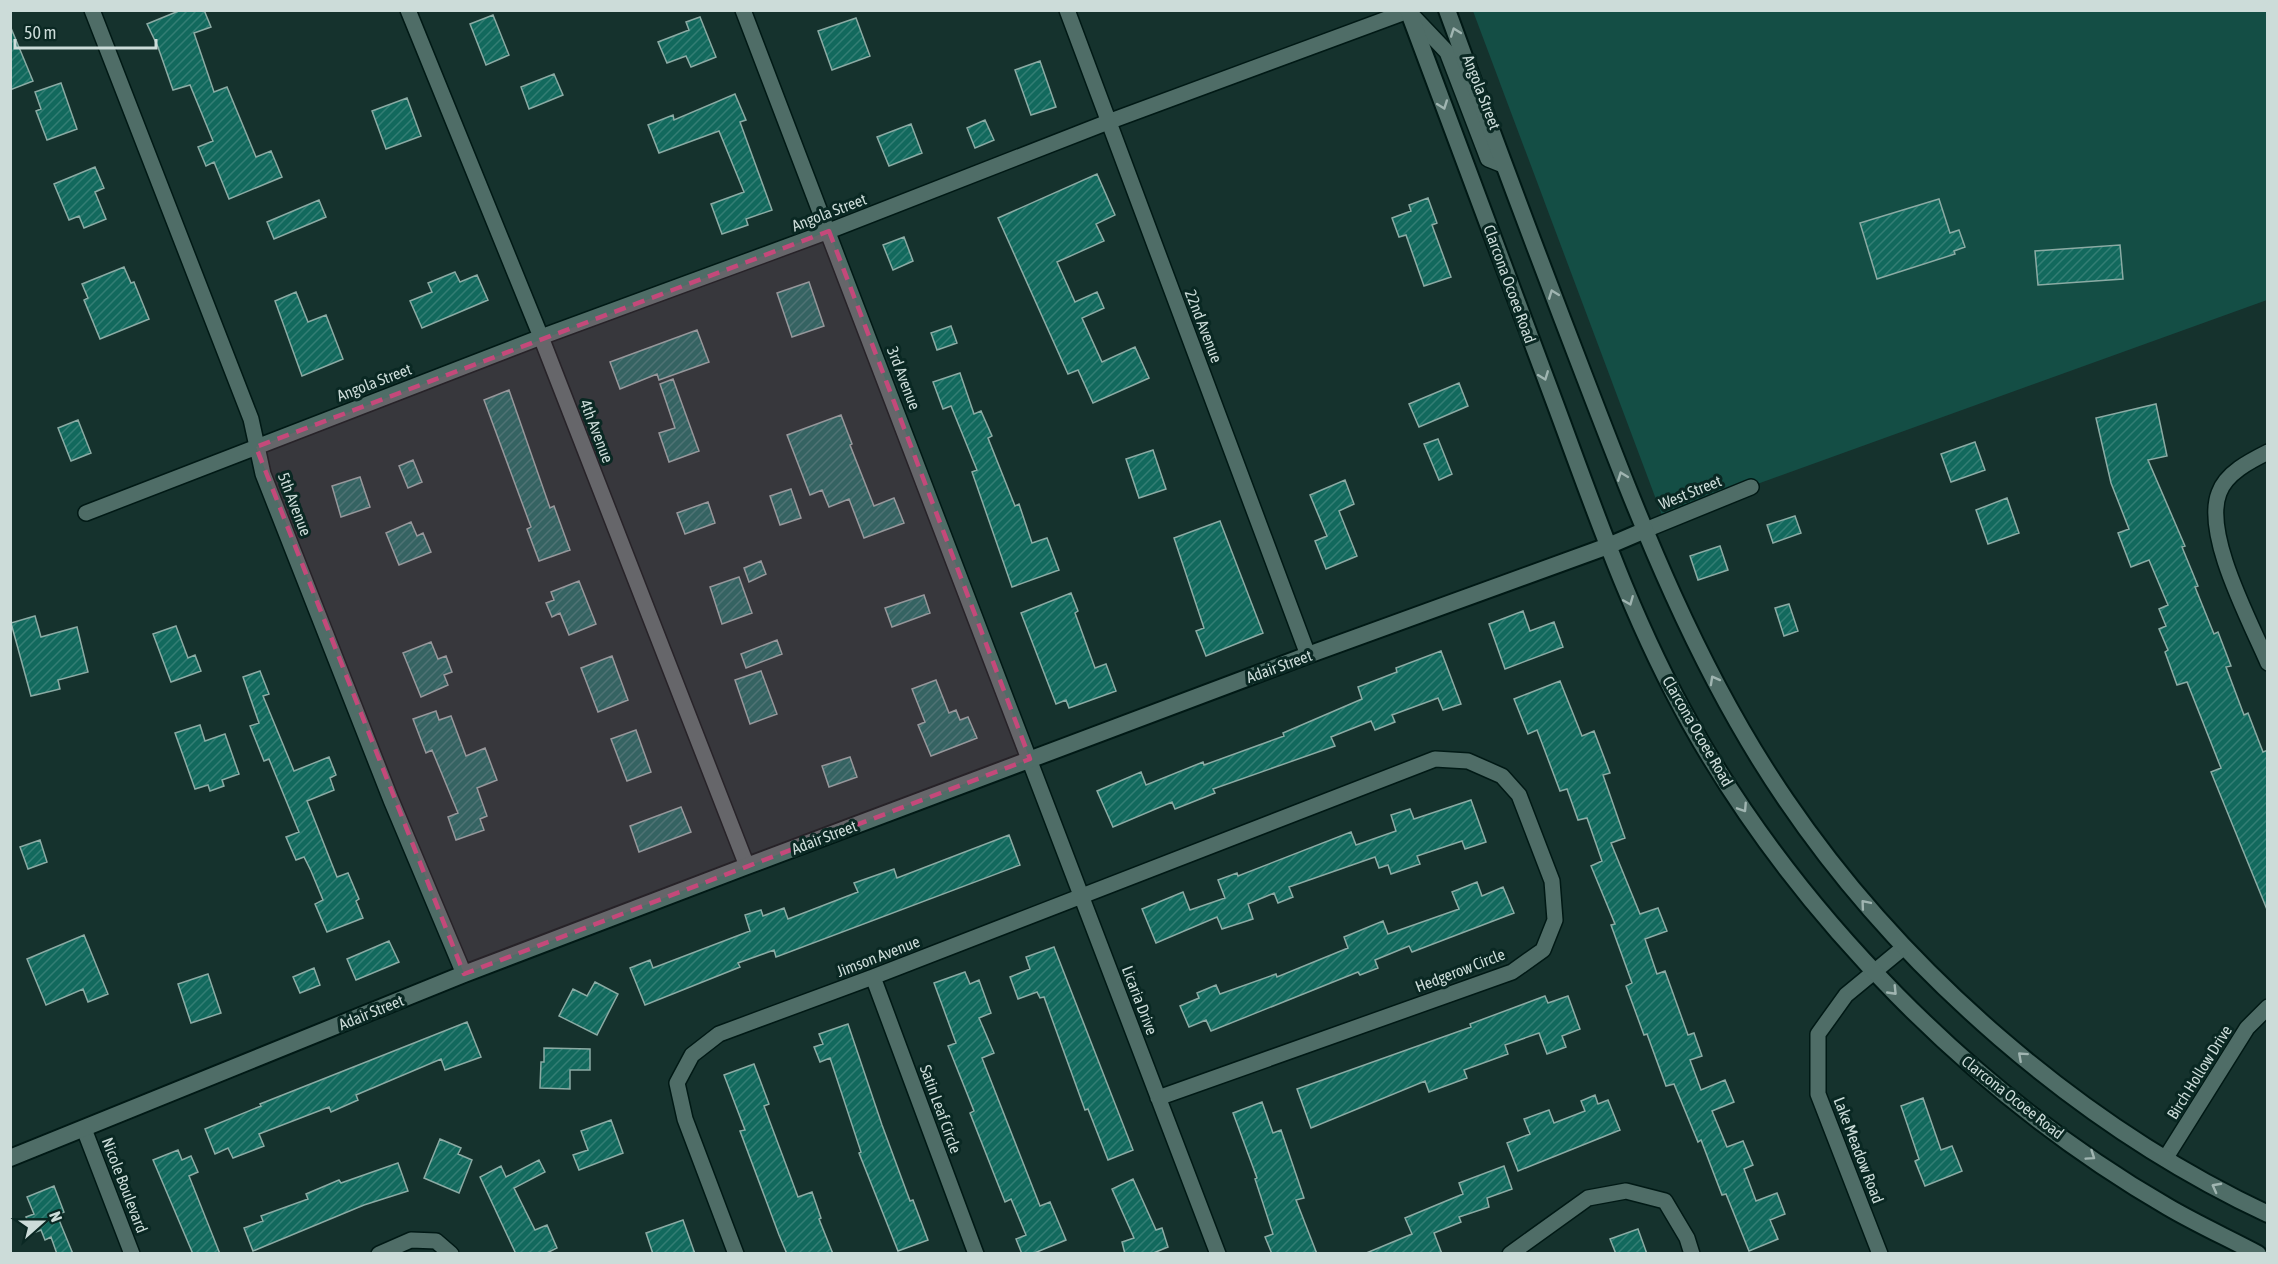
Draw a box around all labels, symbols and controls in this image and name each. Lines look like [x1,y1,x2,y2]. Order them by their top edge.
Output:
scale bar [15,12,156,50]
text: 50 m [24,22,56,43]
one-way arrow [1449,28,1462,38]
street label: Angola Street [1459,52,1505,133]
one-way arrow [1436,99,1448,110]
street label: Angola Street [789,189,870,235]
street label: Clarcona Ocoee Road [1480,222,1540,346]
street label: 22nd Avenue [1182,287,1226,365]
one-way arrow [1547,289,1560,300]
street label: 3rd Avenue [884,344,924,412]
street label: Angola Street [334,359,415,405]
one-way arrow [1537,370,1550,381]
street label: 4th Avenue [577,397,617,465]
street label: 5th Avenue [275,470,315,538]
one-way arrow [1617,471,1630,482]
street label: West Street [1656,471,1724,513]
one-way arrow [1622,595,1634,606]
street label: Adair Street [1244,646,1315,686]
street label: Clarcona Ocoee Road [1659,673,1737,789]
one-way arrow [1710,676,1721,686]
one-way arrow [1735,802,1746,813]
street label: Adair Street [789,816,860,858]
one-way arrow [1862,900,1873,911]
street label: Jimson Avenue [834,932,922,980]
street label: Hedgerow Circle [1413,945,1508,996]
street label: Licaria Drive [1119,963,1161,1037]
one-way arrow [1886,984,1897,995]
street label: Adair Street [336,991,407,1033]
street label: Birch Hollow Drive [2163,1022,2235,1122]
street label: Clarcona Ocoee Road [1958,1052,2068,1142]
one-way arrow [2019,1052,2029,1063]
street label: Satin Leaf Circle [917,1062,965,1156]
street label: Lake Meadow Road [1830,1094,1888,1206]
street label: Nicole Boulevard [99,1135,151,1235]
one-way arrow [2084,1149,2095,1160]
one-way arrow [2211,1182,2222,1194]
north arrow [12,1192,72,1252]
text: N [46,1209,66,1224]

